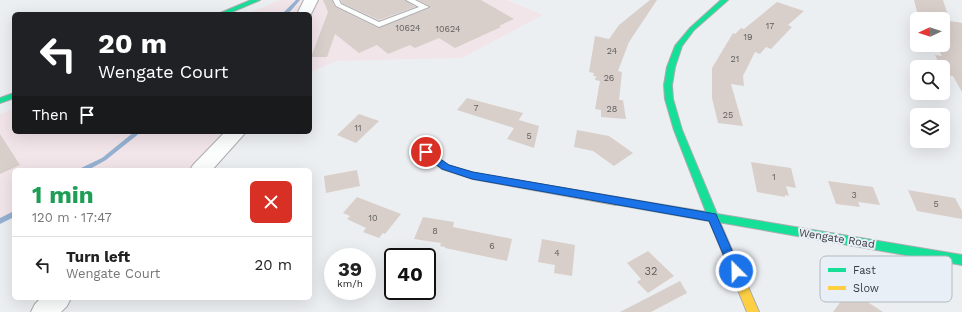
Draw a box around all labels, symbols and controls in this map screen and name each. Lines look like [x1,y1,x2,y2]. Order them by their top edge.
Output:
north arrow [910,12,950,52]
map controls [910,12,950,148]
house number: 17 [766,21,774,31]
house number: 10624 [395,23,421,33]
house number: 10624 [435,24,461,34]
text: 20 m [98,27,167,60]
icon: left [32,28,84,80]
house number: 19 [743,32,753,42]
house number: 24 [607,46,618,56]
house number: 21 [731,54,739,64]
button: search [910,60,950,100]
text: Wengate Court [98,61,228,82]
house number: 26 [604,73,614,83]
house number: 7 [473,103,479,113]
icon: arrive [76,104,98,126]
house number: 28 [607,104,617,114]
text: Then [32,106,68,124]
button: layers [910,108,950,148]
house number: 25 [723,110,733,120]
house number: 11 [354,123,362,133]
house number: 5 [526,131,532,141]
pin [409,135,443,169]
icon: arrive [415,141,437,163]
house number: 1 [772,172,776,182]
text: 1 min [32,181,94,209]
button: close [250,181,292,223]
house number: 3 [851,190,857,200]
house number: 5 [933,199,939,209]
text: 120 m · 17:47 [32,210,112,225]
house number: 10 [368,213,378,223]
house number: 8 [432,226,438,236]
street label: Wengate Road [798,226,876,251]
house number: 6 [489,241,495,251]
text: Turn left [66,248,130,266]
speed limit sign: 40 [384,248,436,300]
house number: 4 [554,248,560,258]
position arrow [715,250,757,292]
icon: left [32,254,54,276]
text: 20 m [255,256,292,274]
legend [820,256,952,302]
text: 39 [338,257,362,281]
text: Fast [853,264,876,277]
house number: 32 [645,265,657,278]
text: Wengate Court [66,266,160,281]
text: km/h [337,278,363,289]
text: Slow [853,282,879,295]

